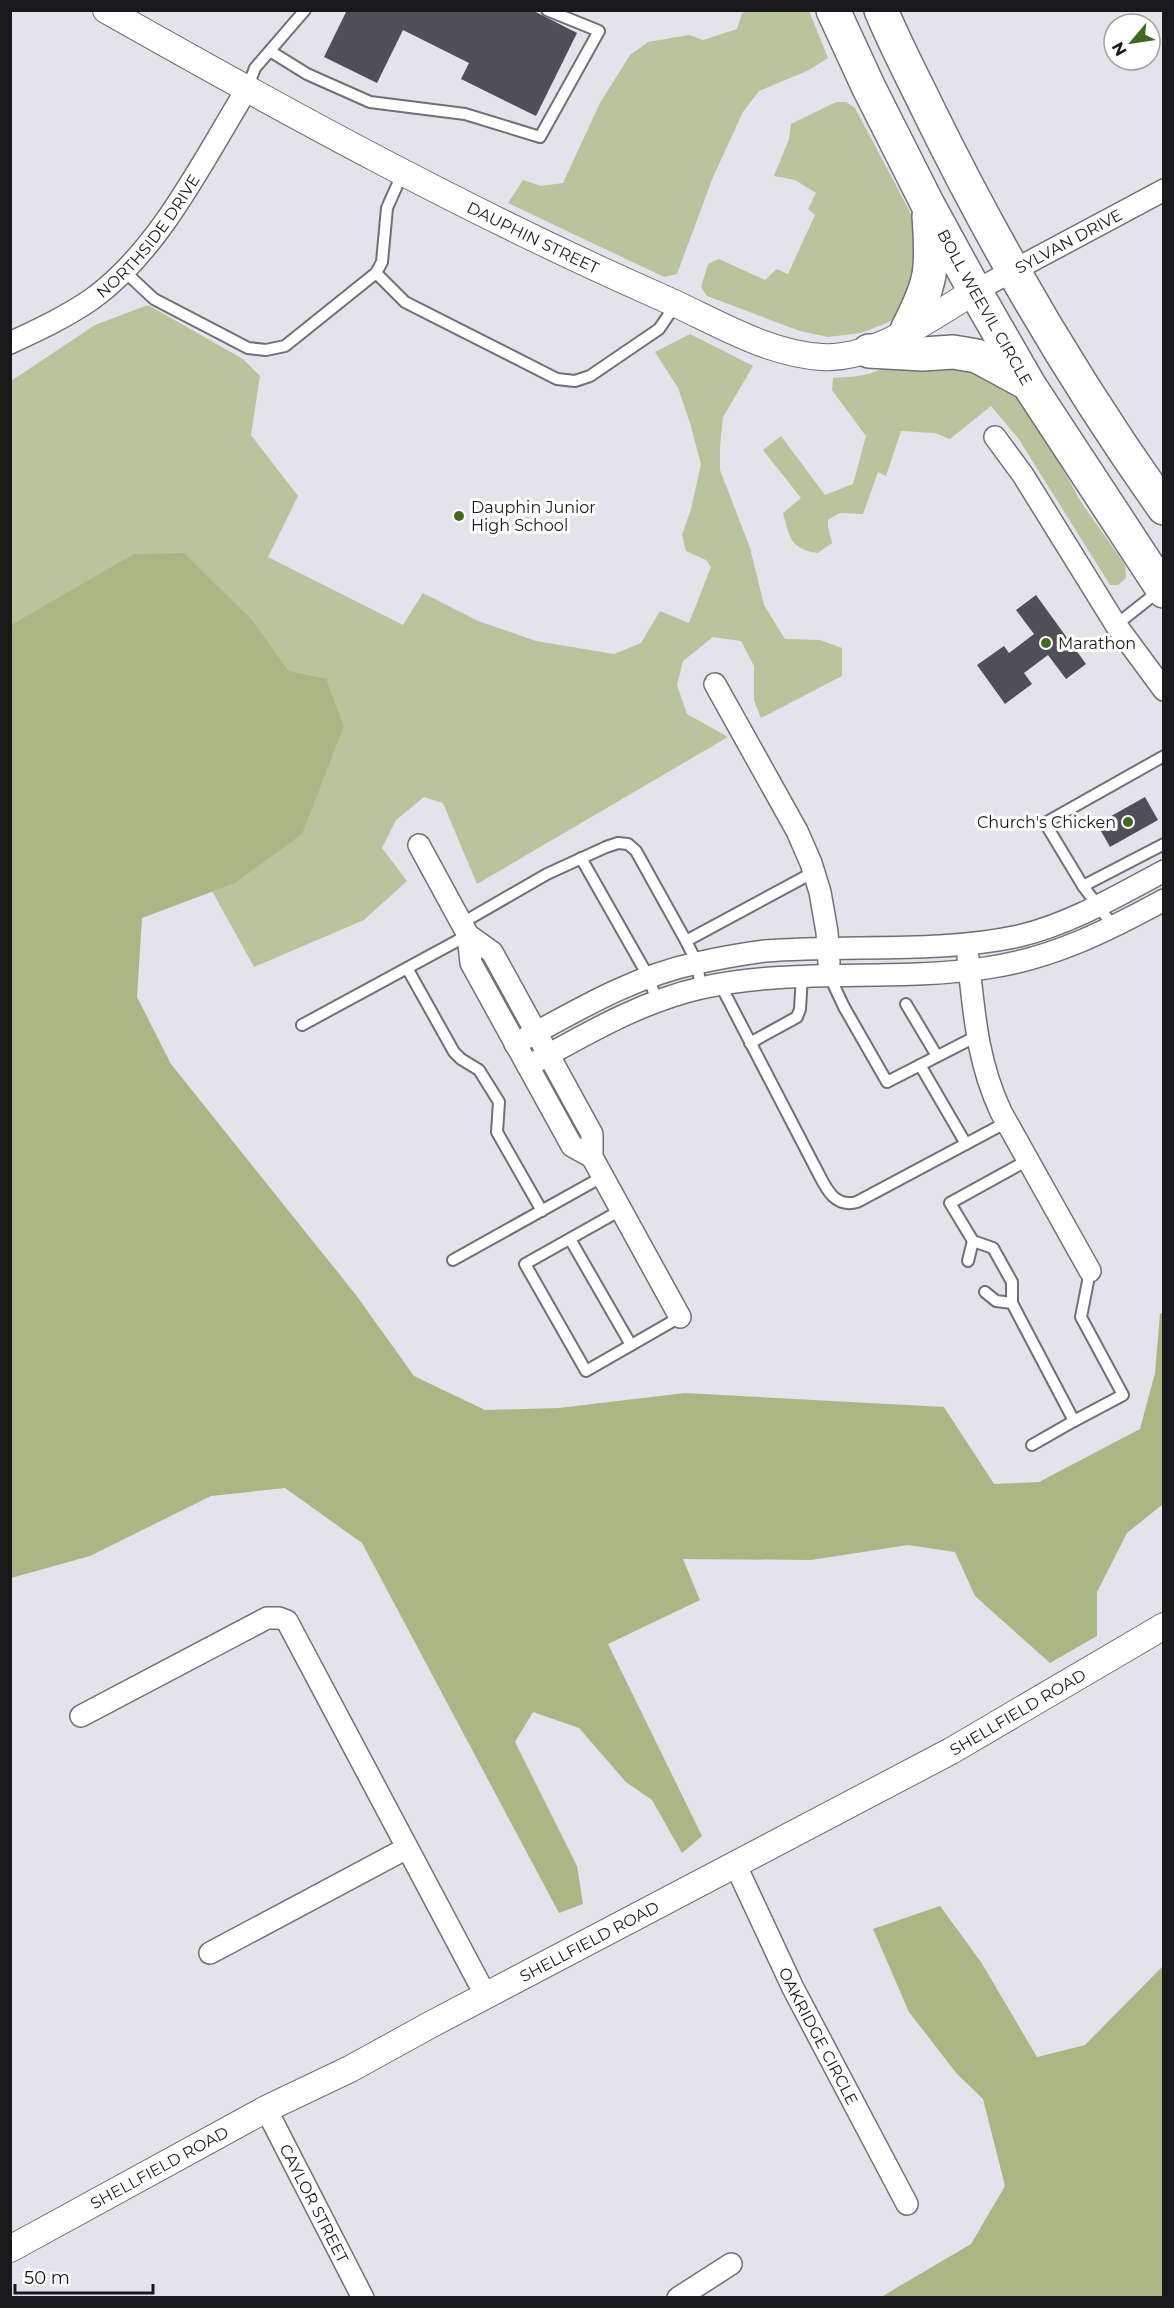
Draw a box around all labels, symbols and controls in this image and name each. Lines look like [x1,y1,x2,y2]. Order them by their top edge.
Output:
north arrow [1102,12,1162,72]
text: N [1108,39,1131,59]
street label: NORTHSIDE DRIVE [93,171,204,302]
street label: DAUPHIN STREET [464,198,603,278]
street label: SYLVAN DRIVE [1012,205,1125,278]
street label: BOLL WEEVIL CIRCLE [933,226,1036,389]
place label: Dauphin Junior High School [471,498,596,535]
marker: Dauphin Junior High School [452,509,466,523]
place label: Marathon [1058,634,1136,653]
marker: Marathon [1039,636,1053,650]
place label: Church's Chicken [977,813,1116,832]
marker: Church's Chicken [1121,815,1135,829]
street label: SHELLFIELD ROAD [946,1665,1089,1760]
street label: SHELLFIELD ROAD [517,1897,662,1986]
street label: OAKRIDGE CIRCLE [775,1964,862,2108]
street label: SHELLFIELD ROAD [87,2122,232,2213]
street label: CAYLOR STREET [276,2141,353,2267]
scale bar [15,2257,153,2295]
text: 50 m [24,2267,70,2289]

